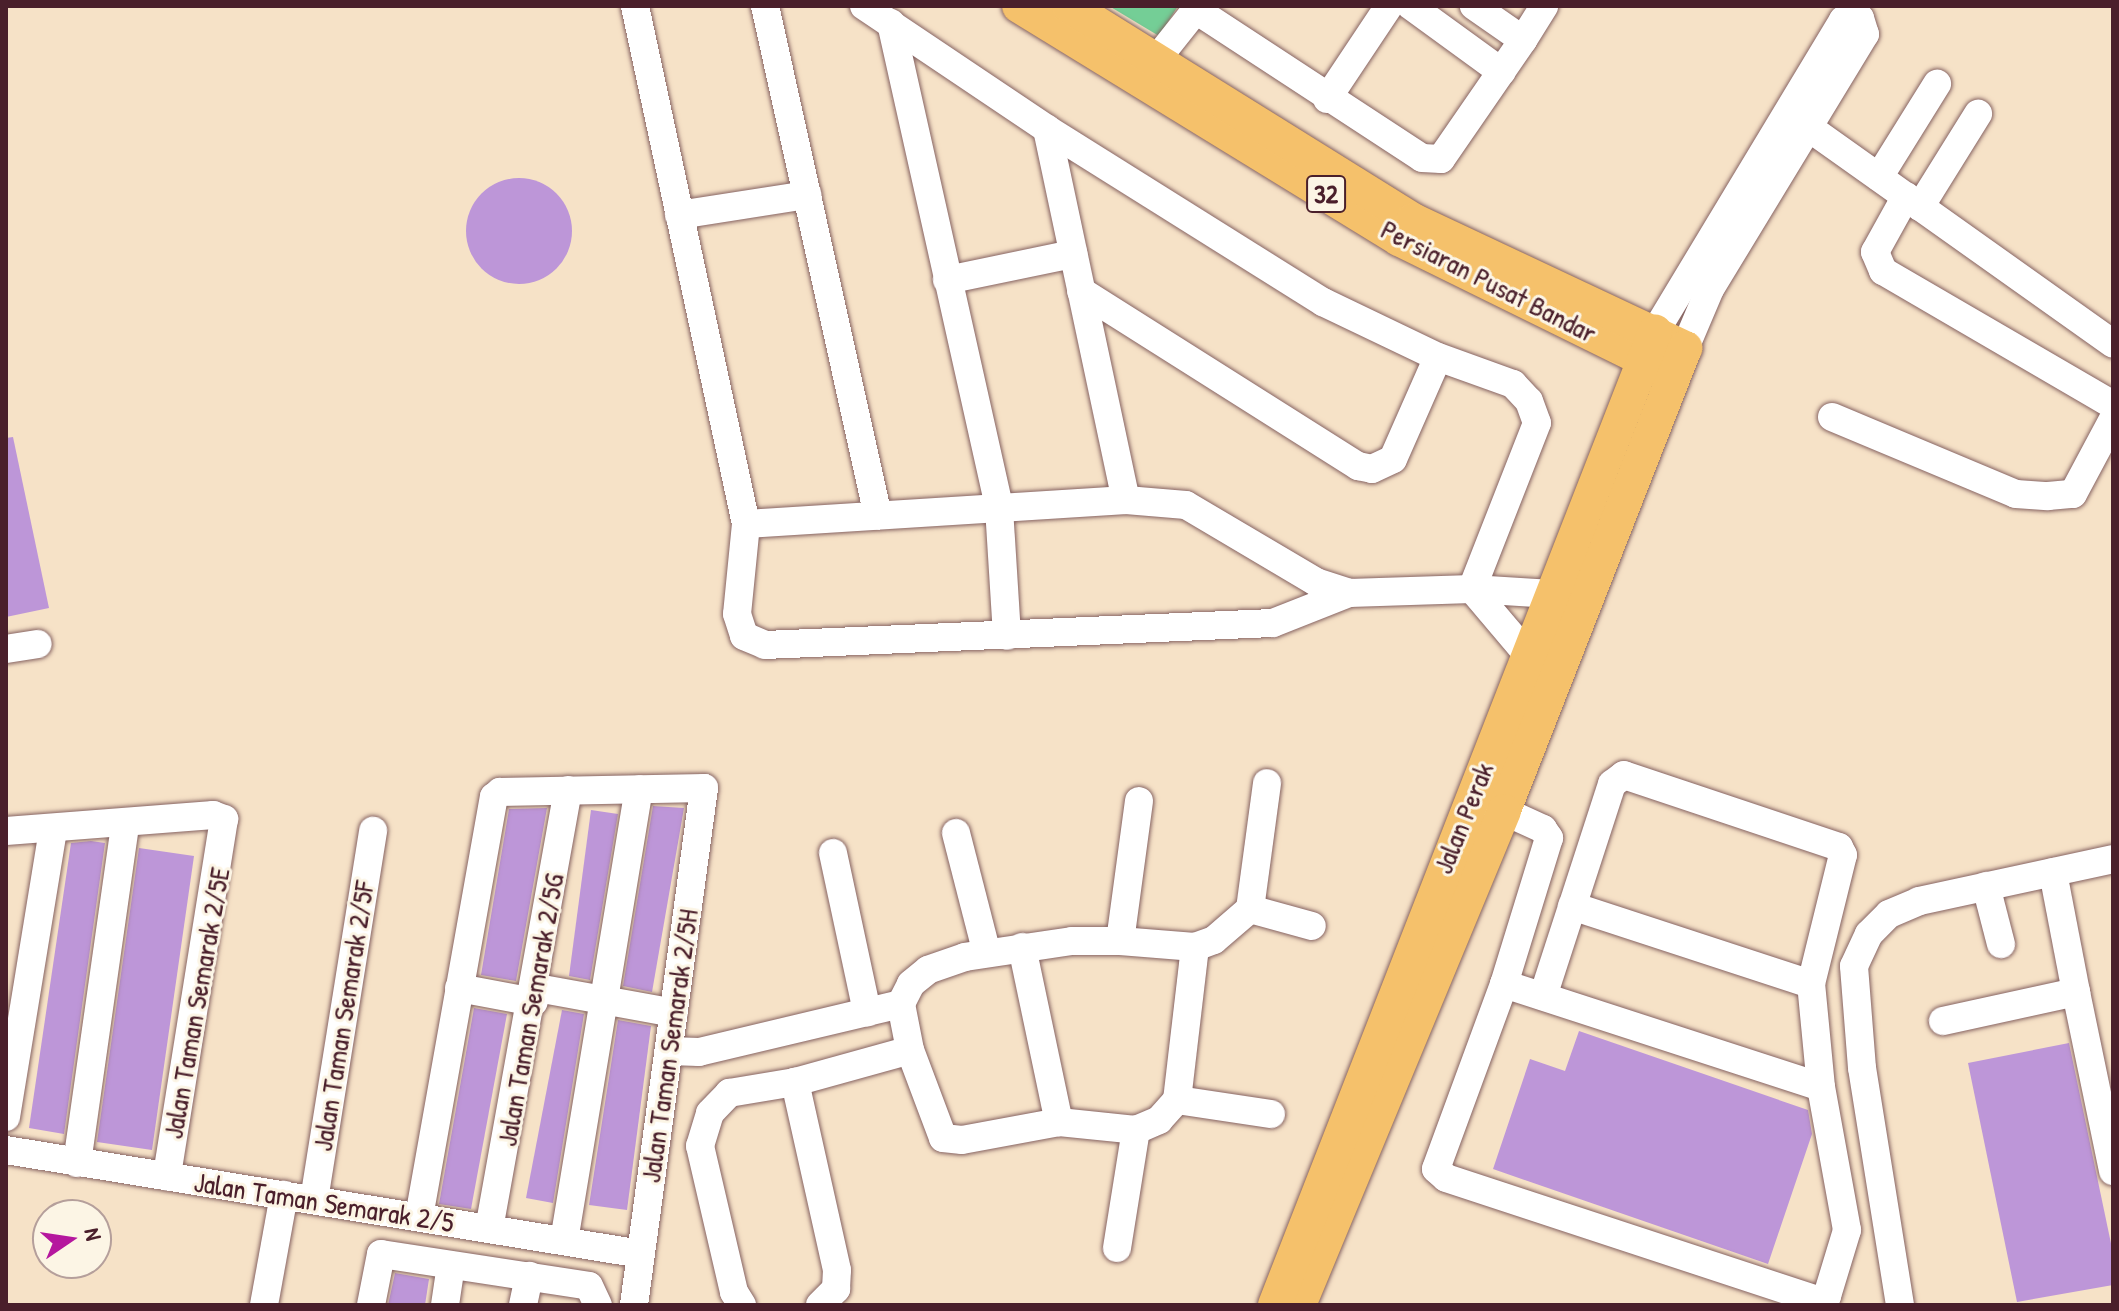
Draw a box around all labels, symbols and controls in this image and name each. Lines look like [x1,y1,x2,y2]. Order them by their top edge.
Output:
road number: 32 [1306,172,1346,216]
street label: Persiaran Pusat Bandar [1376,212,1602,350]
street label: Jalan Perak [1426,758,1500,878]
street label: Jalan Taman Semarak 2/5E [156,865,236,1141]
street label: Jalan Taman Semarak 2/5G [489,871,571,1149]
street label: Jalan Taman Semarak 2/5F [305,878,381,1154]
street label: Jalan Taman Semarak 2/5H [633,907,705,1185]
street label: Jalan Taman Semarak 2/5 [192,1165,456,1239]
north arrow [32,1199,112,1279]
text: N [78,1225,109,1243]

